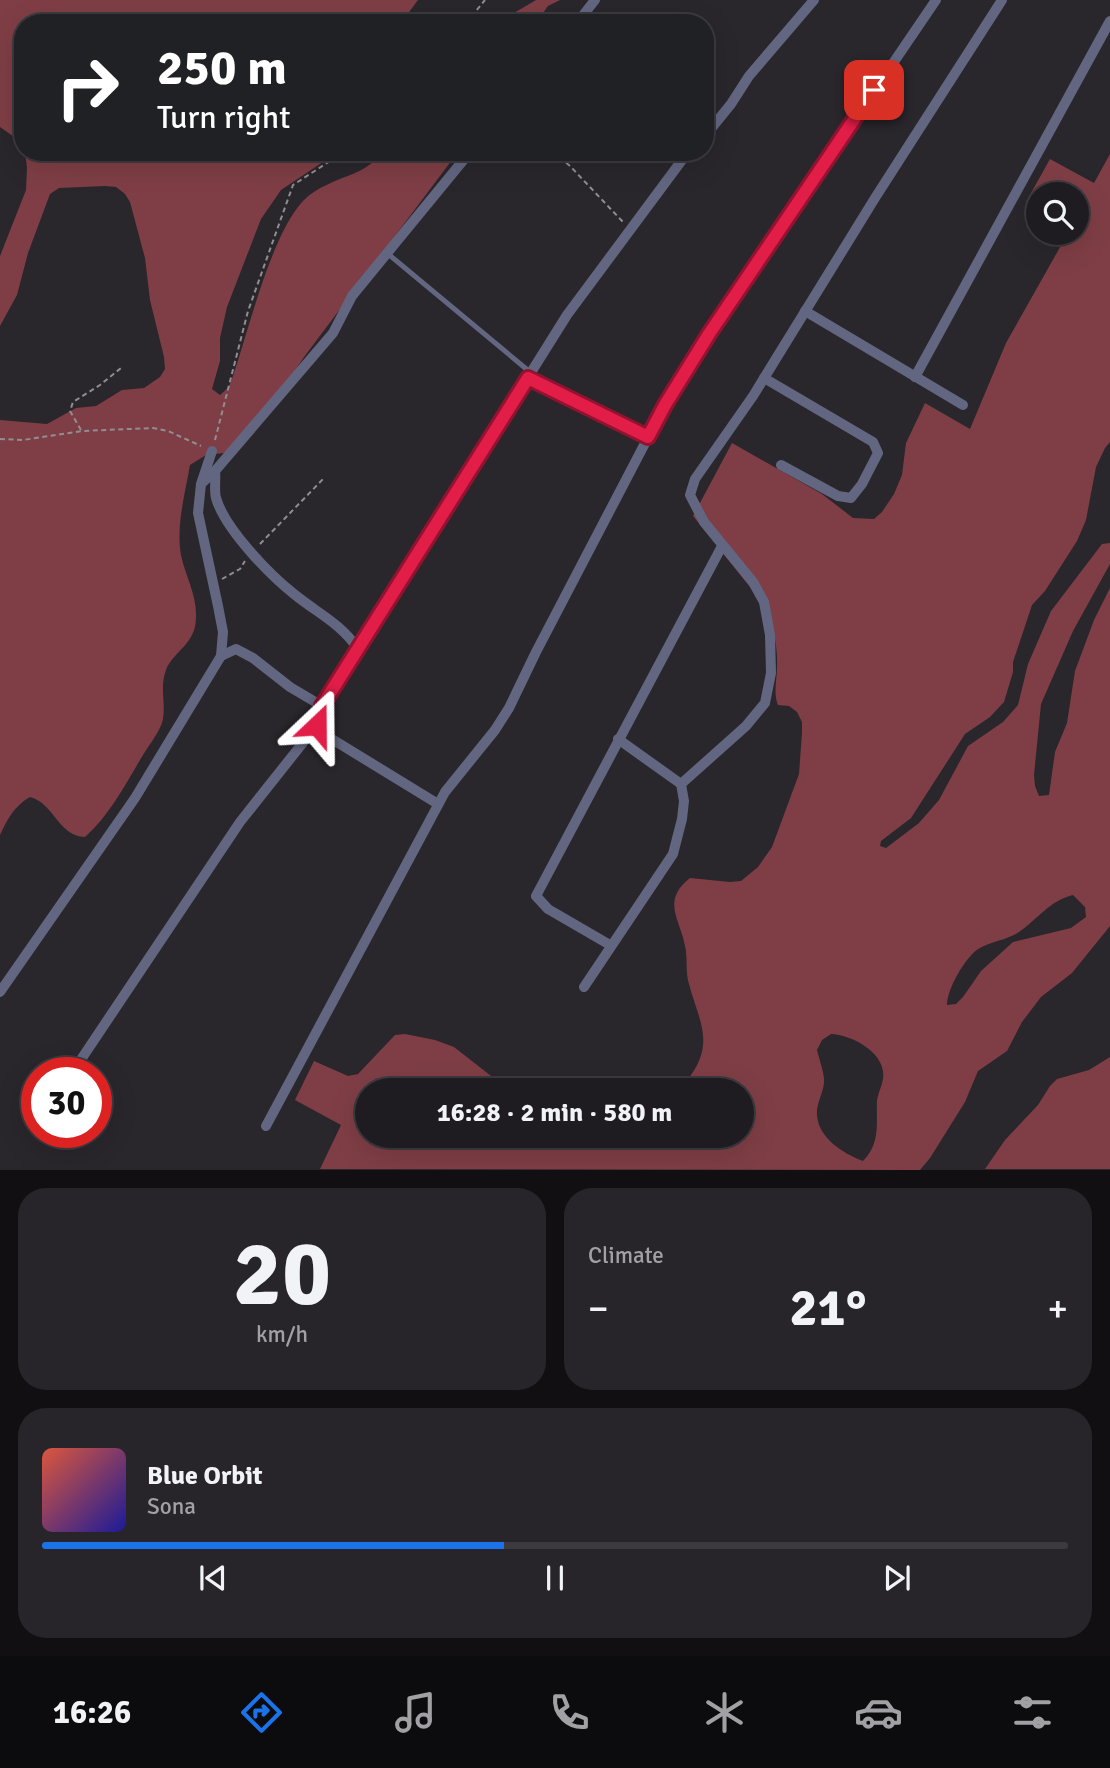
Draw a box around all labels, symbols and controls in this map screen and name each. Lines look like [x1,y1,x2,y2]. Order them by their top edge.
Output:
text: 250 m [157,38,287,98]
icon: right [42,42,133,133]
pin [844,60,904,120]
icon: arrive [855,71,893,109]
text: Turn right [157,98,290,137]
map controls [1026,182,1089,245]
button: search [1026,182,1089,245]
position arrow [280,688,354,762]
speed limit sign: 30 [21,1057,112,1148]
text: 16:28 · 2 min · 580 m [437,1097,672,1129]
text: 20 [233,1218,331,1331]
text: Climate [588,1241,664,1270]
text: 21° [790,1276,866,1340]
text: − [588,1285,609,1332]
text: + [1047,1285,1068,1332]
text: km/h [256,1320,308,1349]
text: Blue Orbit [147,1460,263,1492]
text: Sona [147,1492,196,1521]
icon: previous [194,1559,232,1597]
icon: pause [536,1559,574,1597]
icon: next [878,1559,916,1597]
icon: directions [237,1688,286,1737]
icon: music [391,1688,440,1737]
icon: phone [545,1688,594,1737]
icon: climate [700,1688,749,1737]
icon: car [854,1688,903,1737]
icon: filters [1008,1688,1057,1737]
text: 16:26 [53,1693,131,1732]

